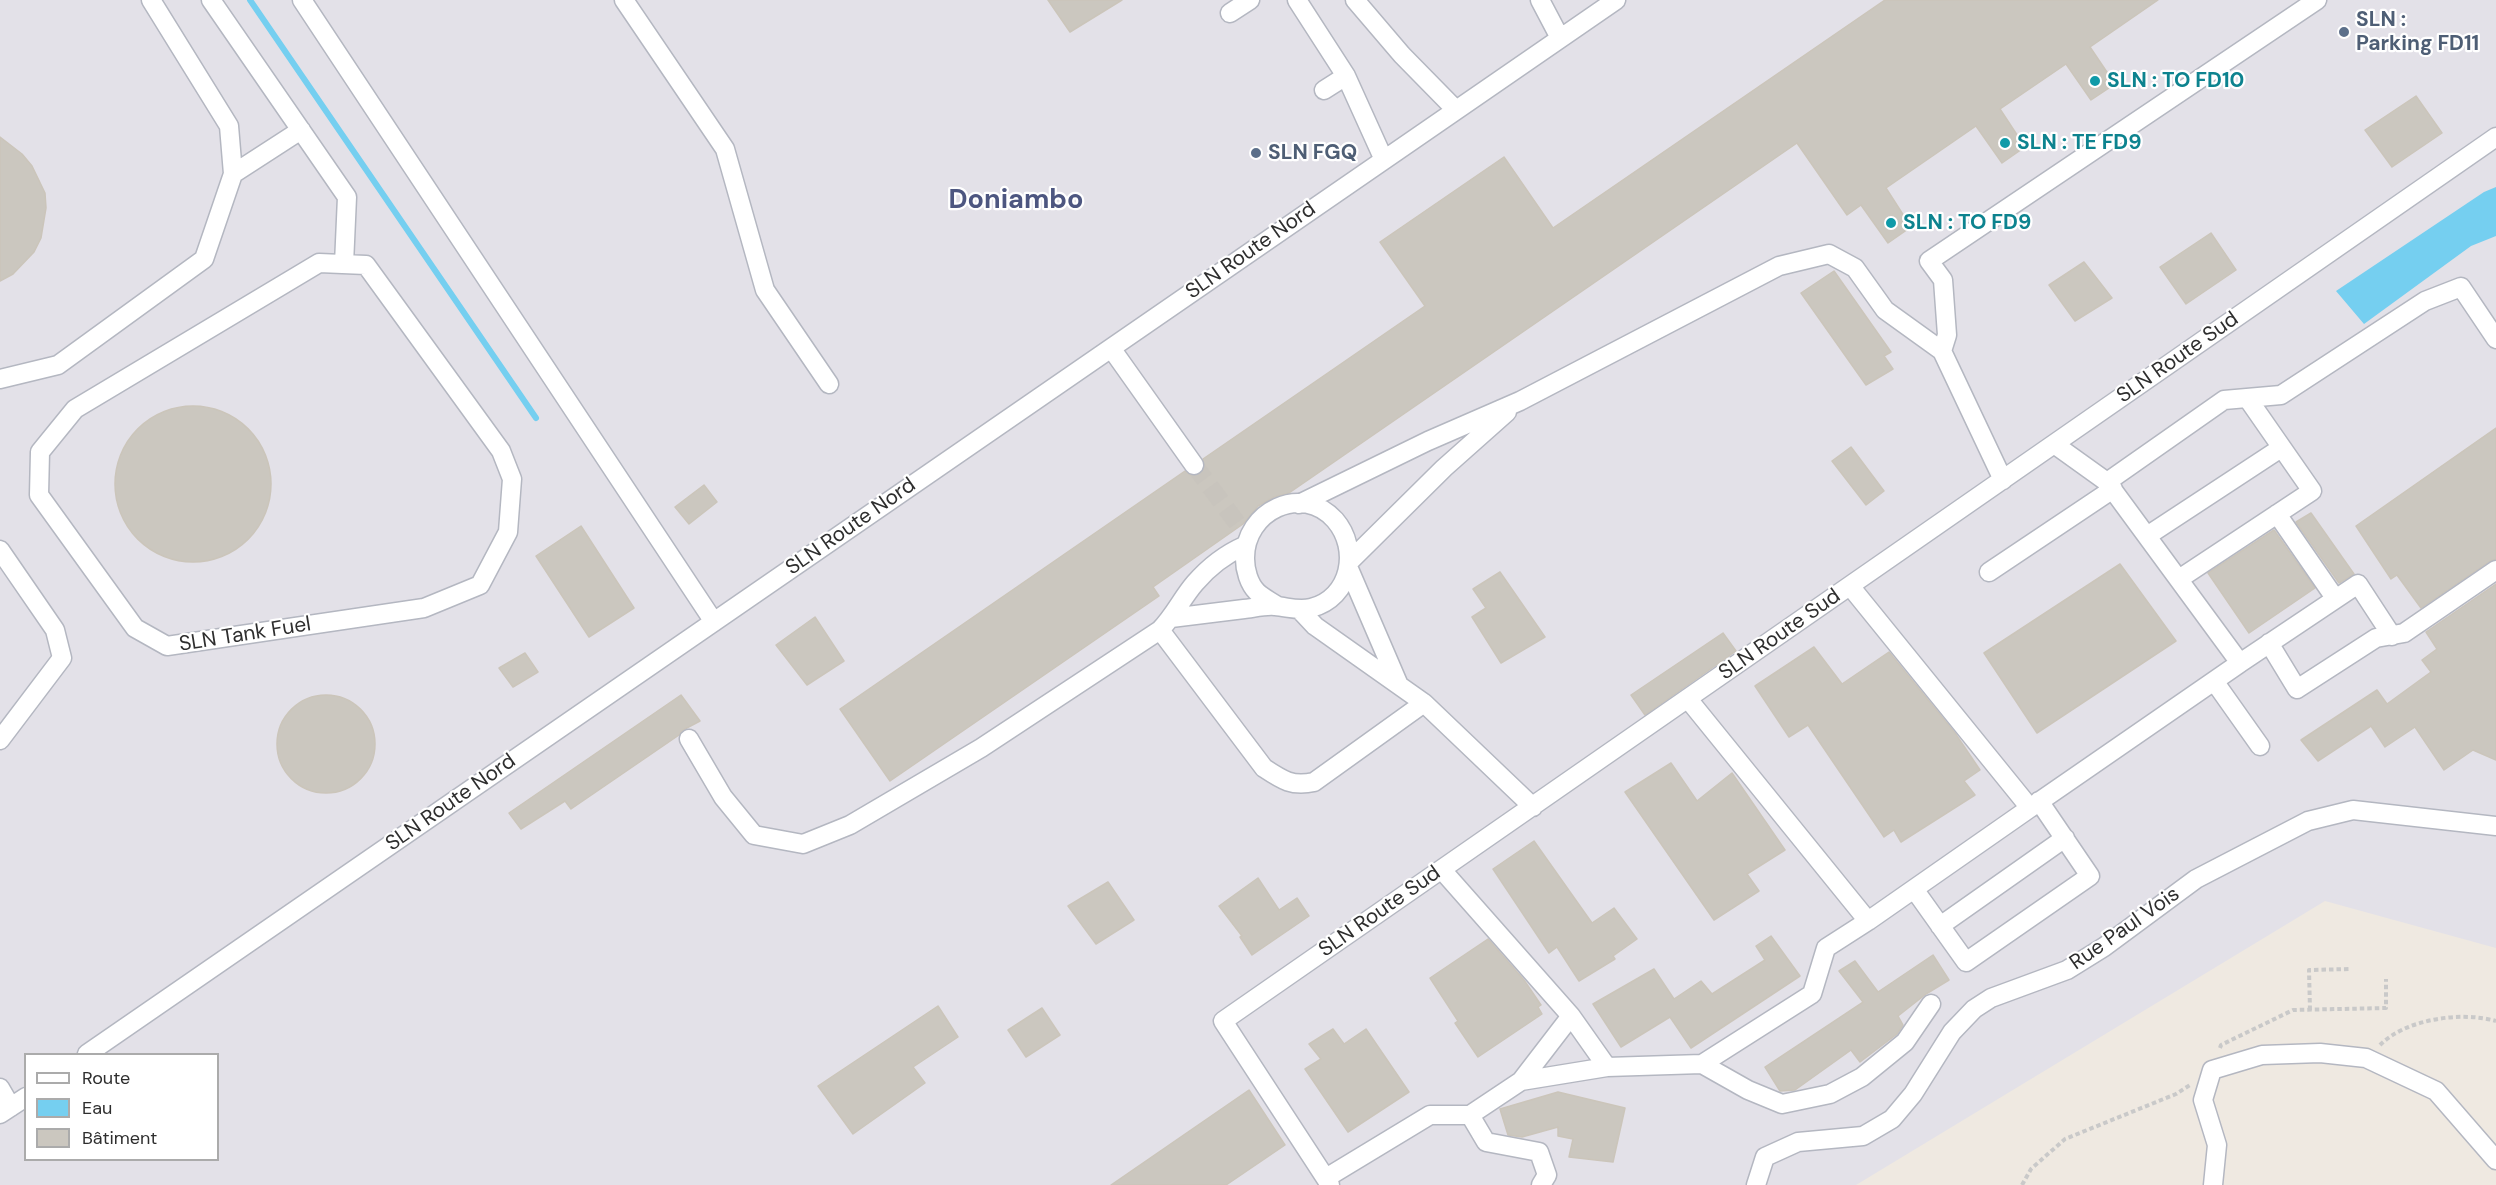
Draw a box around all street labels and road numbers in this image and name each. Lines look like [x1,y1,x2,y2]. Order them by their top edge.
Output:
street label: SLN Route Nord [1181,197,1321,305]
street label: SLN Route Sud [2112,307,2244,409]
street label: SLN Route Nord [781,473,921,581]
street label: SLN Route Sud [1714,584,1846,686]
street label: SLN Tank Fuel [177,612,313,658]
street label: SLN Route Nord [381,749,521,857]
street label: SLN Route Sud [1314,861,1446,963]
street label: Rue Paul Vois [2065,882,2185,976]

